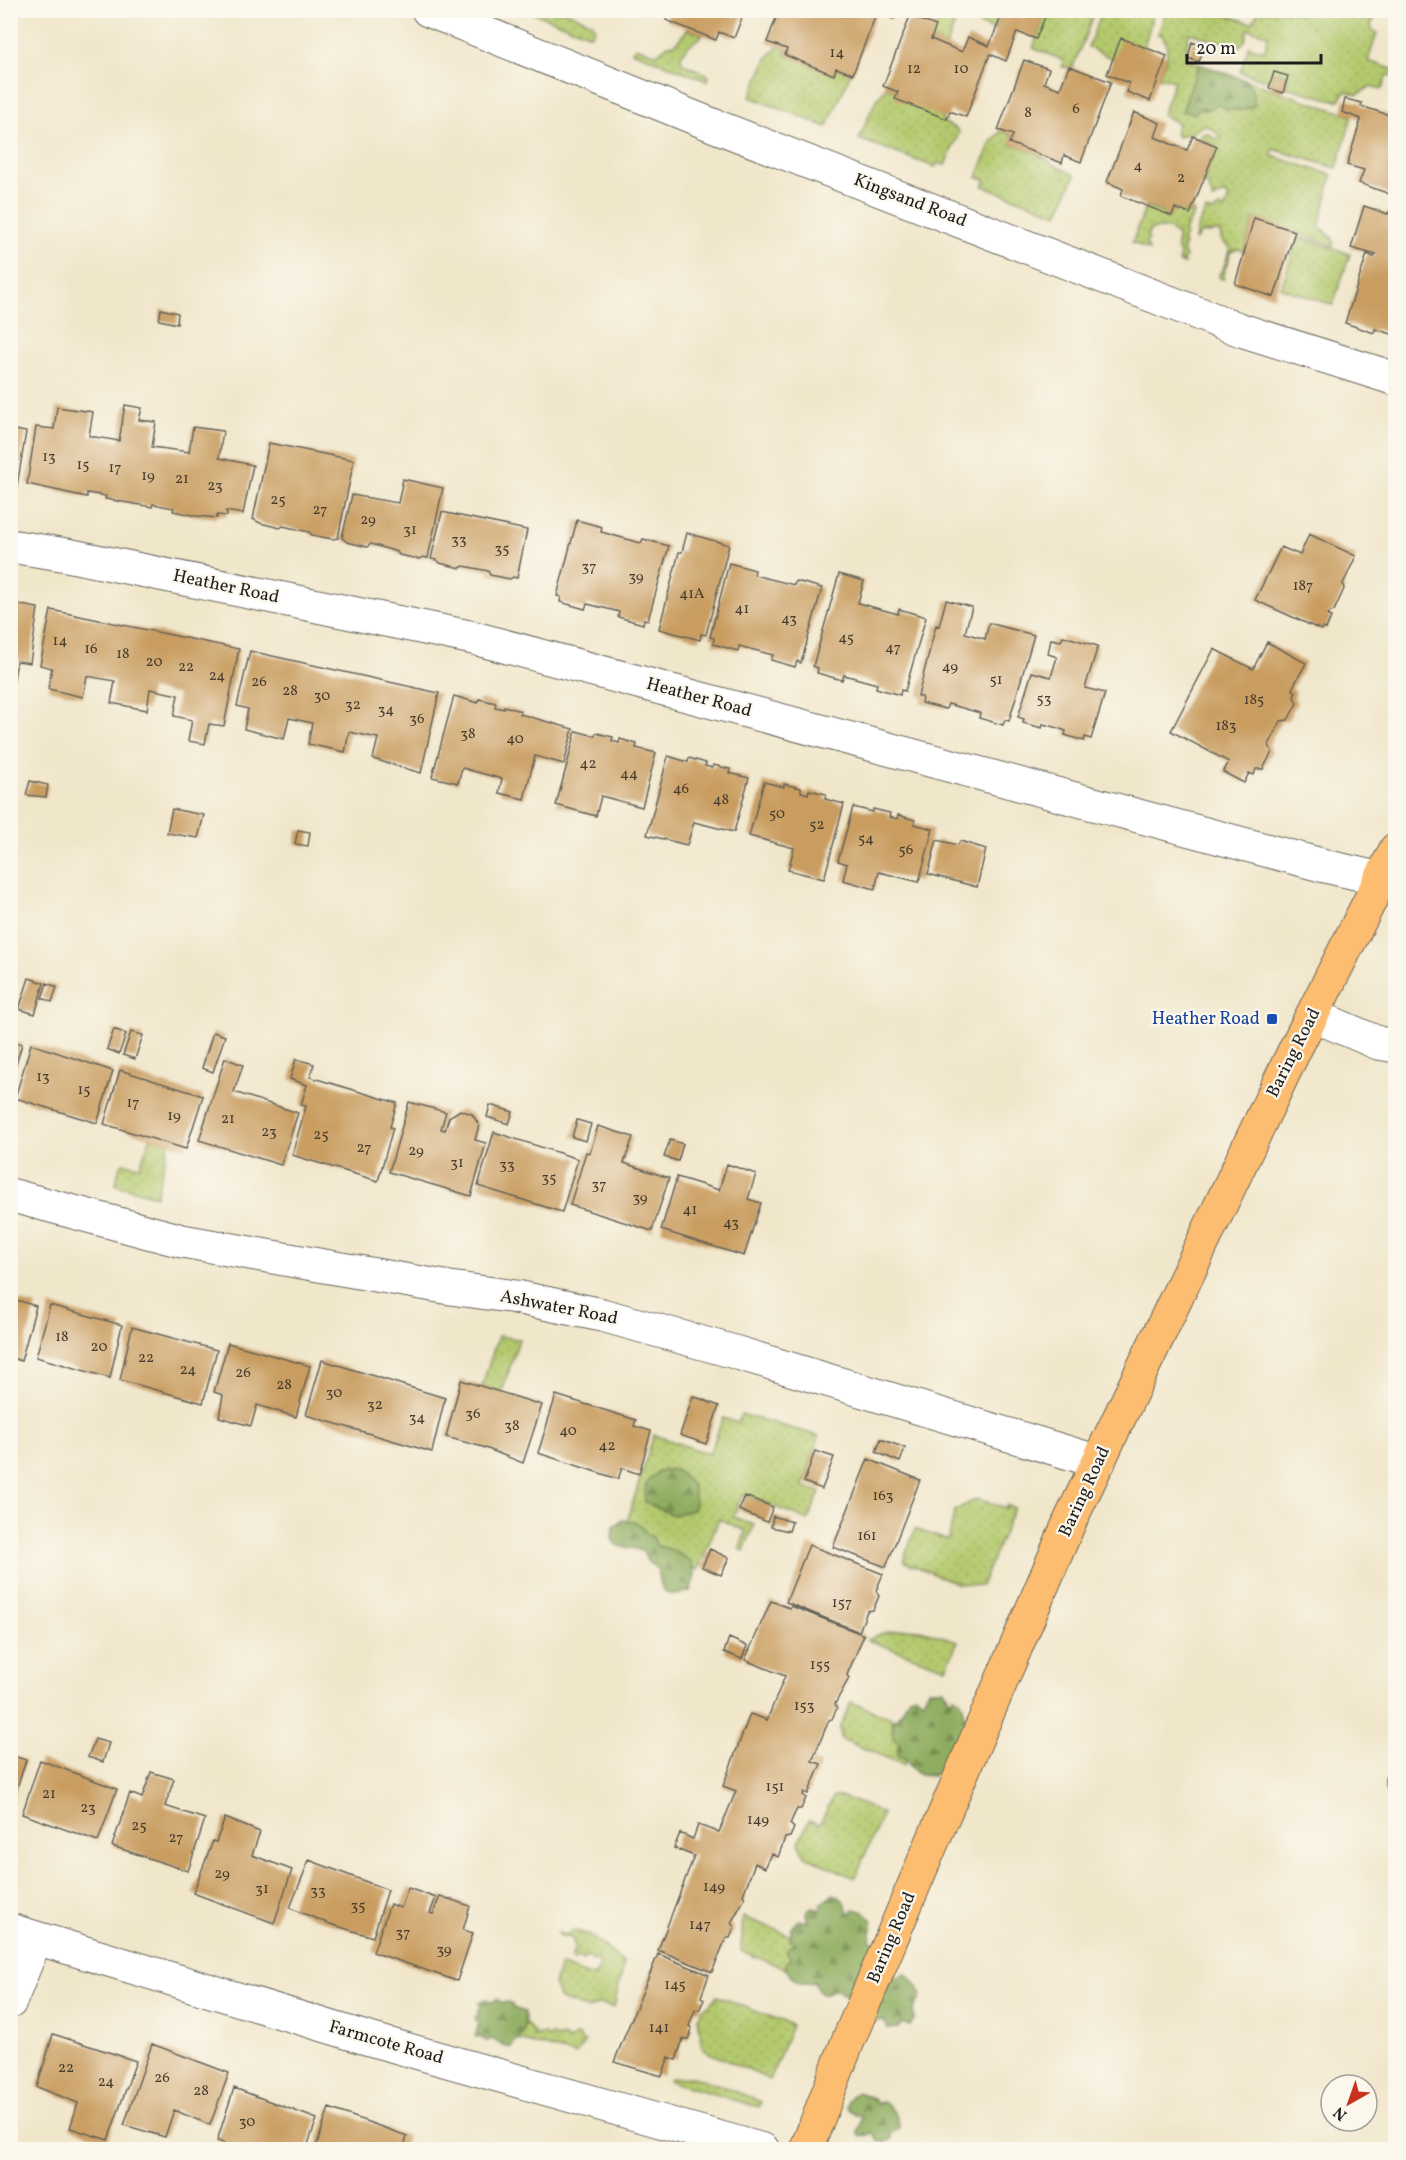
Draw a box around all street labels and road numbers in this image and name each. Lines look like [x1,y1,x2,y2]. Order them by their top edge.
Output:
street label: Kingsand Road [850,168,970,234]
street label: Heather Road [171,564,281,610]
street label: Heather Road [644,672,754,724]
street label: Baring Road [1261,1004,1327,1102]
street label: Ashwater Road [498,1284,620,1332]
street label: Baring Road [1053,1443,1117,1541]
street label: Baring Road [861,1888,923,1988]
street label: Farmcote Road [326,2015,446,2071]

